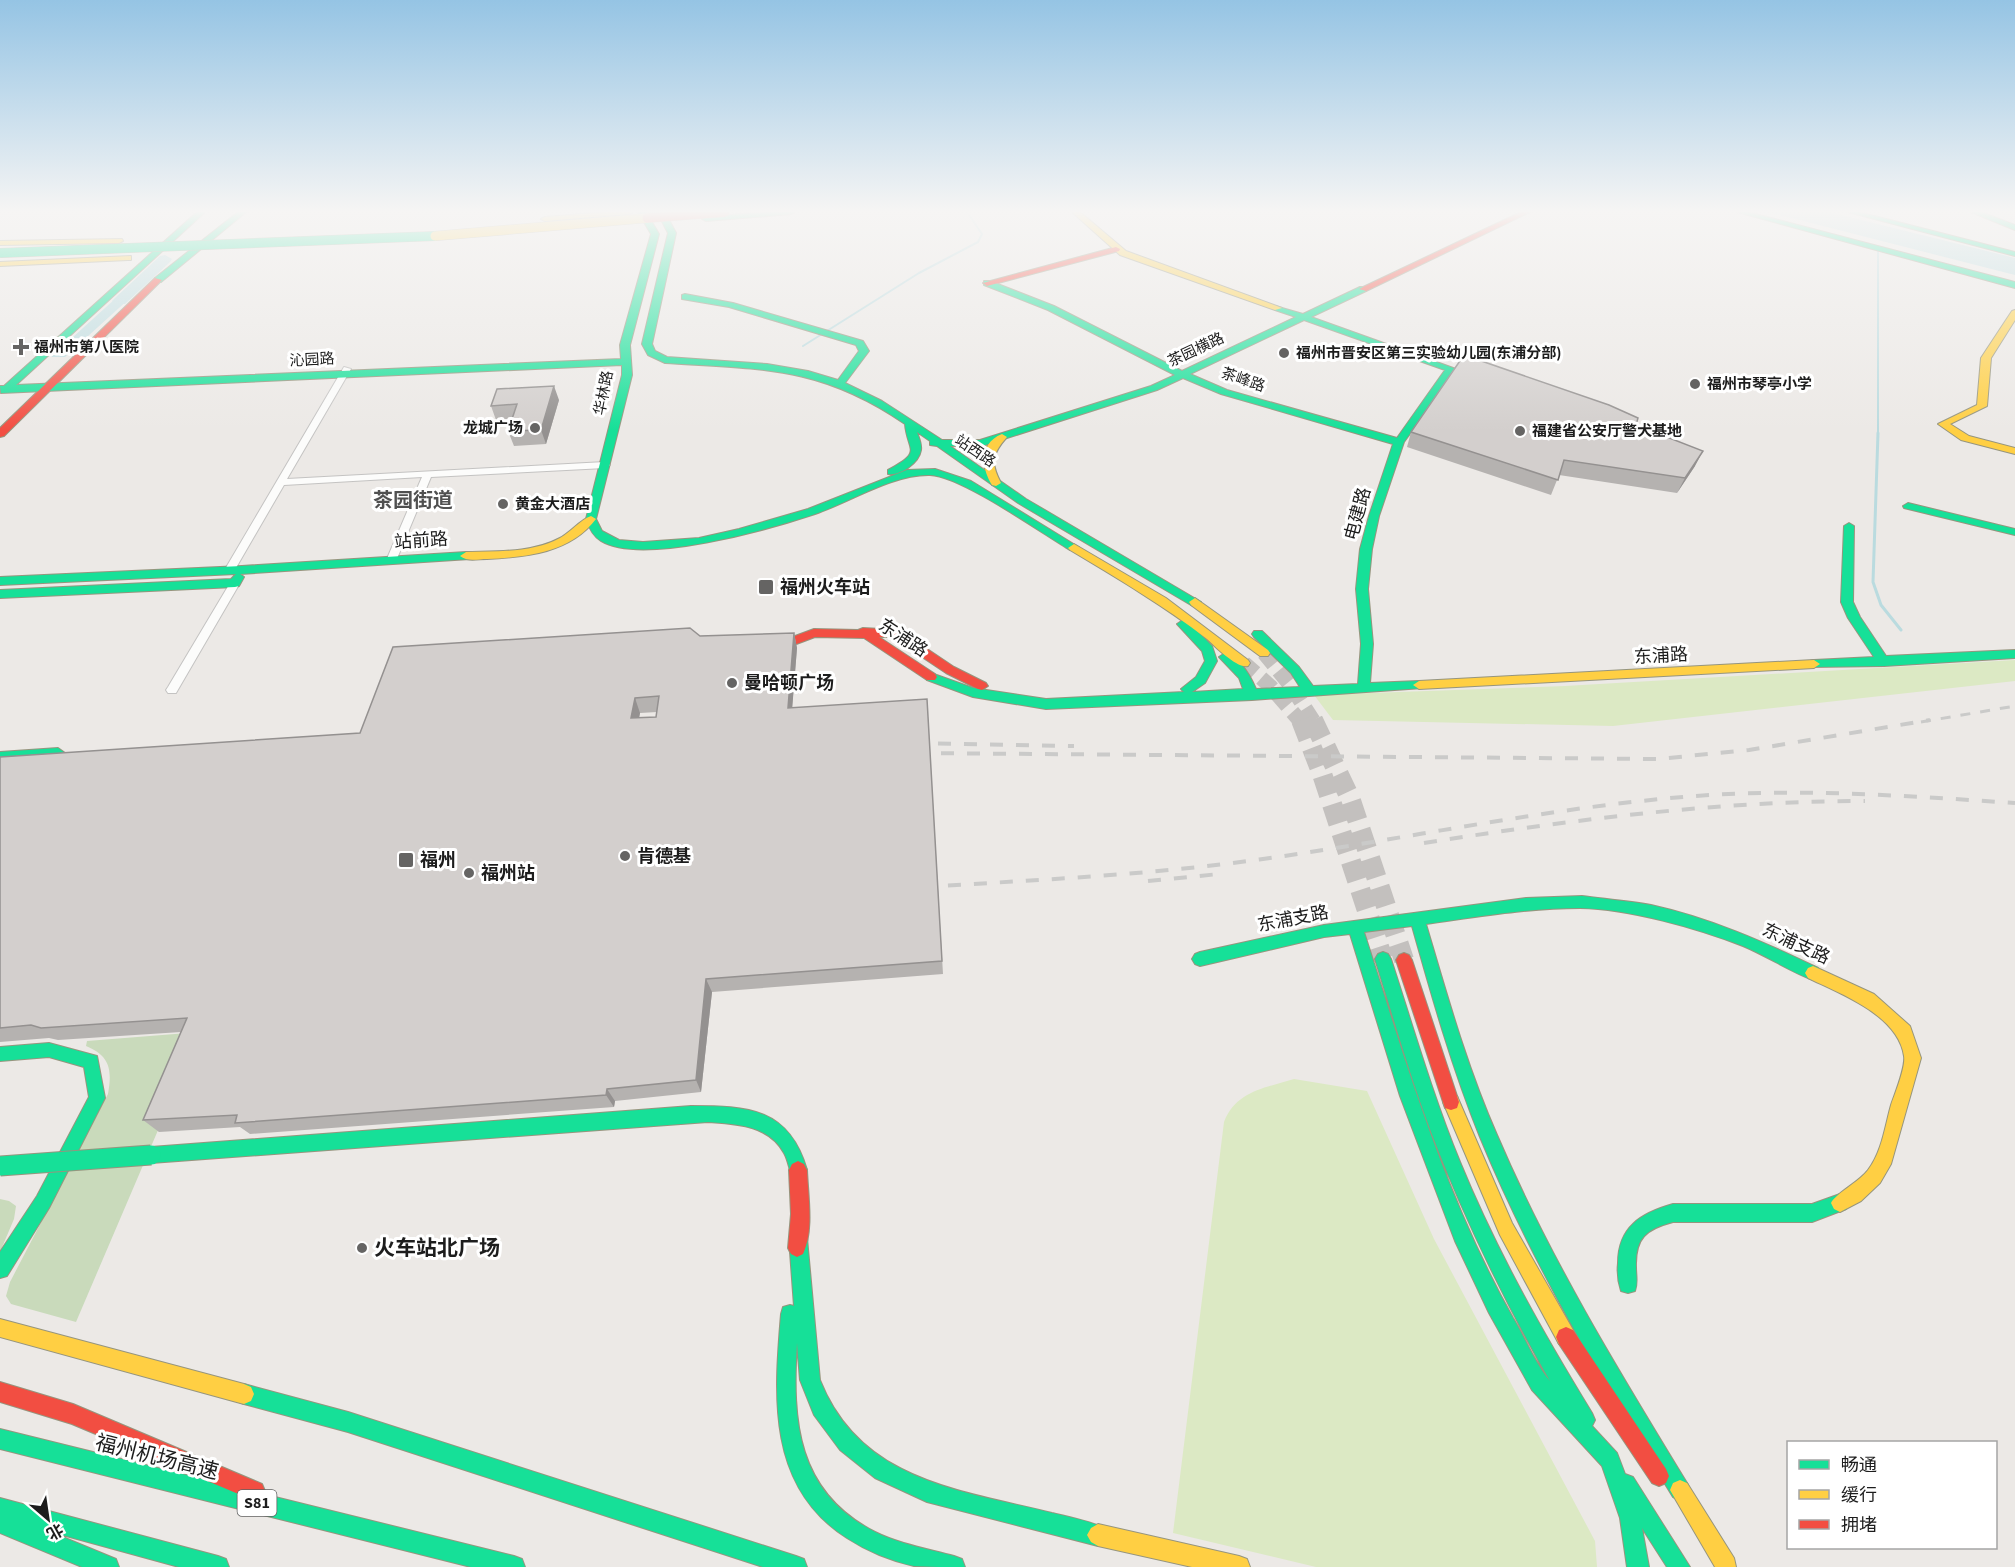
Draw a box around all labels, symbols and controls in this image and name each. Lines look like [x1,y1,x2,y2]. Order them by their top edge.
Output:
street label: 茶园横路 [1164,328,1228,372]
place label: 福州市第八医院 [34,337,139,358]
marker: 福州市第八医院 [12,338,30,356]
place label: 福州市晋安区第三实验幼儿园(东浦分部) [1296,343,1561,364]
marker: 福州市晋安区第三实验幼儿园(东浦分部) [1277,346,1291,360]
street label: 沁园路 [289,348,335,372]
street label: 茶峰路 [1218,363,1268,397]
street label: 华林路 [589,369,619,417]
place label: 福州市琴亭小学 [1707,374,1812,395]
marker: 福州市琴亭小学 [1688,377,1702,391]
place label: 龙城广场 [463,418,523,439]
marker: 龙城广场 [528,421,542,435]
place label: 福建省公安厅警犬基地 [1532,421,1682,442]
marker: 福建省公安厅警犬基地 [1513,424,1527,438]
street label: 站西路 [950,430,1000,472]
street label: 电建路 [1339,485,1377,543]
district label: 茶园街道 [373,487,453,515]
place label: 黄金大酒店 [515,494,590,515]
marker: 黄金大酒店 [496,497,510,511]
street label: 站前路 [393,527,449,555]
place label: 福州火车站 [780,575,870,600]
marker: 福州火车站 [757,578,775,596]
street label: 东浦路 [874,613,932,663]
street label: 东浦路 [1633,642,1689,670]
place label: 曼哈顿广场 [744,671,834,696]
marker: 曼哈顿广场 [725,676,739,690]
place label: 肯德基 [637,844,691,869]
place label: 福州 [420,848,456,873]
marker: 肯德基 [618,849,632,863]
marker: 福州 [397,851,415,869]
place label: 福州站 [481,861,535,886]
marker: 福州站 [462,866,476,880]
street label: 东浦支路 [1255,900,1331,938]
street label: 东浦支路 [1758,917,1834,971]
place label: 火车站北广场 [374,1233,500,1263]
marker: 火车站北广场 [355,1241,369,1255]
street label: 福州机场高速 [92,1427,222,1487]
legend [1787,1441,1997,1549]
text: 畅通 [1841,1453,1877,1478]
text: 缓行 [1841,1483,1877,1508]
north arrow [18,1489,78,1549]
road number: S81 [238,1490,276,1516]
text: 拥堵 [1841,1513,1877,1538]
text: 北 [42,1518,67,1545]

